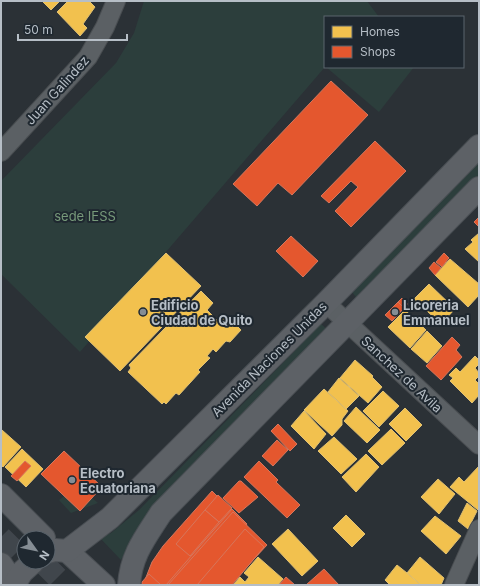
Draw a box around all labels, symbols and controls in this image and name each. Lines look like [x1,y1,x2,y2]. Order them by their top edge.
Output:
scale bar [18,16,127,42]
legend [324,16,464,68]
text: 50 m [24,22,53,37]
text: Homes [360,24,400,39]
text: Shops [360,44,396,59]
street label: Juan Galindez [22,52,92,128]
park label: sede IESS [54,208,116,224]
place label: Edificio Ciudad de Quito [151,297,253,328]
place label: Licoreria Emmanuel [403,297,470,328]
street label: Avenida Naciones Unidas [208,298,330,420]
marker: Edificio Ciudad de Quito [138,307,148,317]
marker: Licoreria Emmanuel [390,307,400,317]
street label: Sanchez de Avila [358,332,446,416]
place label: Electro Ecuatoriana [80,465,156,496]
marker: Electro Ecuatoriana [67,475,77,485]
north arrow [16,530,56,570]
text: N [36,548,53,563]

